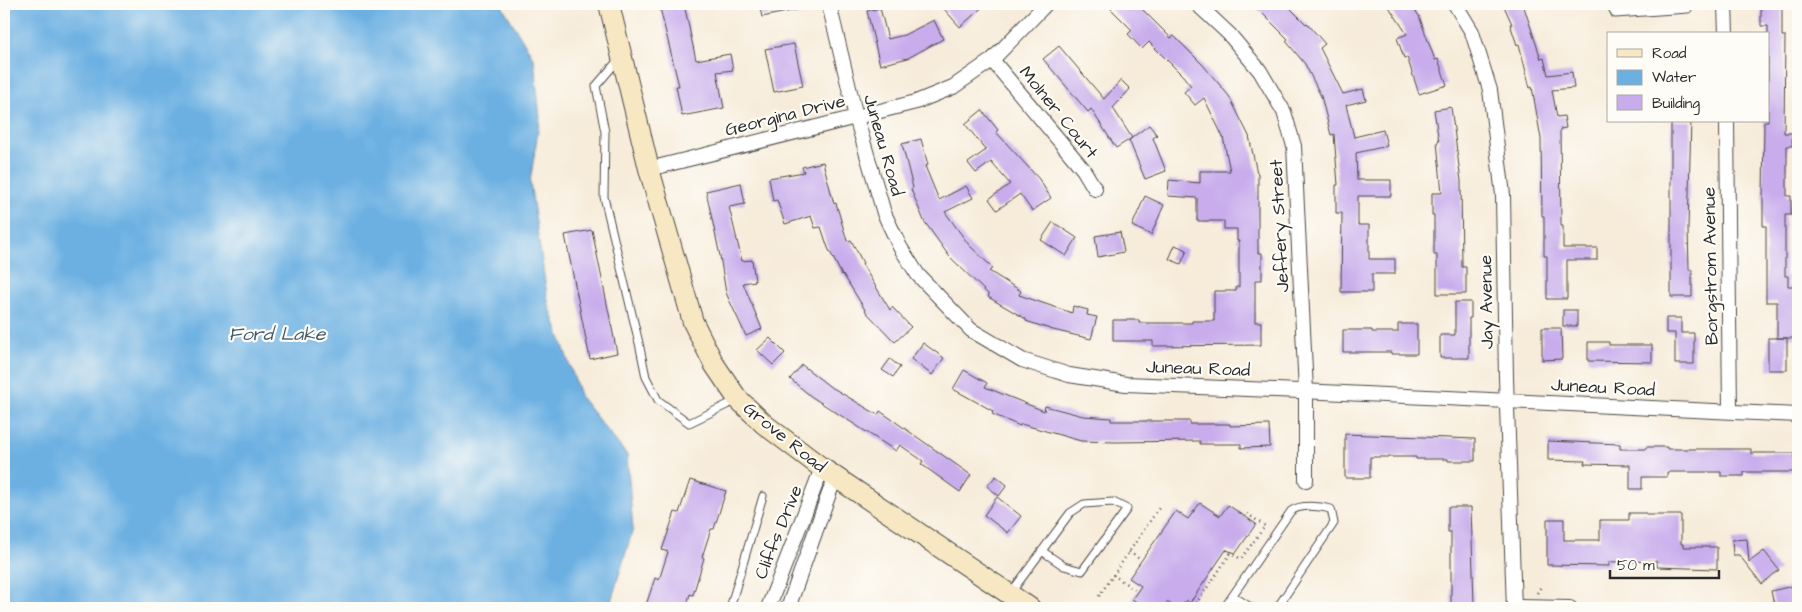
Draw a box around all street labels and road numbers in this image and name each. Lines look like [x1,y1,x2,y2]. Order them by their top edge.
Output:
street label: Molner Court [1013,61,1104,165]
street label: Georgina Drive [722,88,848,143]
street label: Juneau Road [857,92,910,199]
street label: Jeffery Street [1264,158,1296,293]
street label: Borgstrom Avenue [1697,186,1725,345]
street label: Jay Avenue [1473,254,1501,349]
street label: Juneau Road [1145,354,1251,383]
street label: Juneau Road [1550,372,1656,403]
street label: Grove Road [738,396,831,479]
street label: Cliffs Drive [748,481,809,583]

